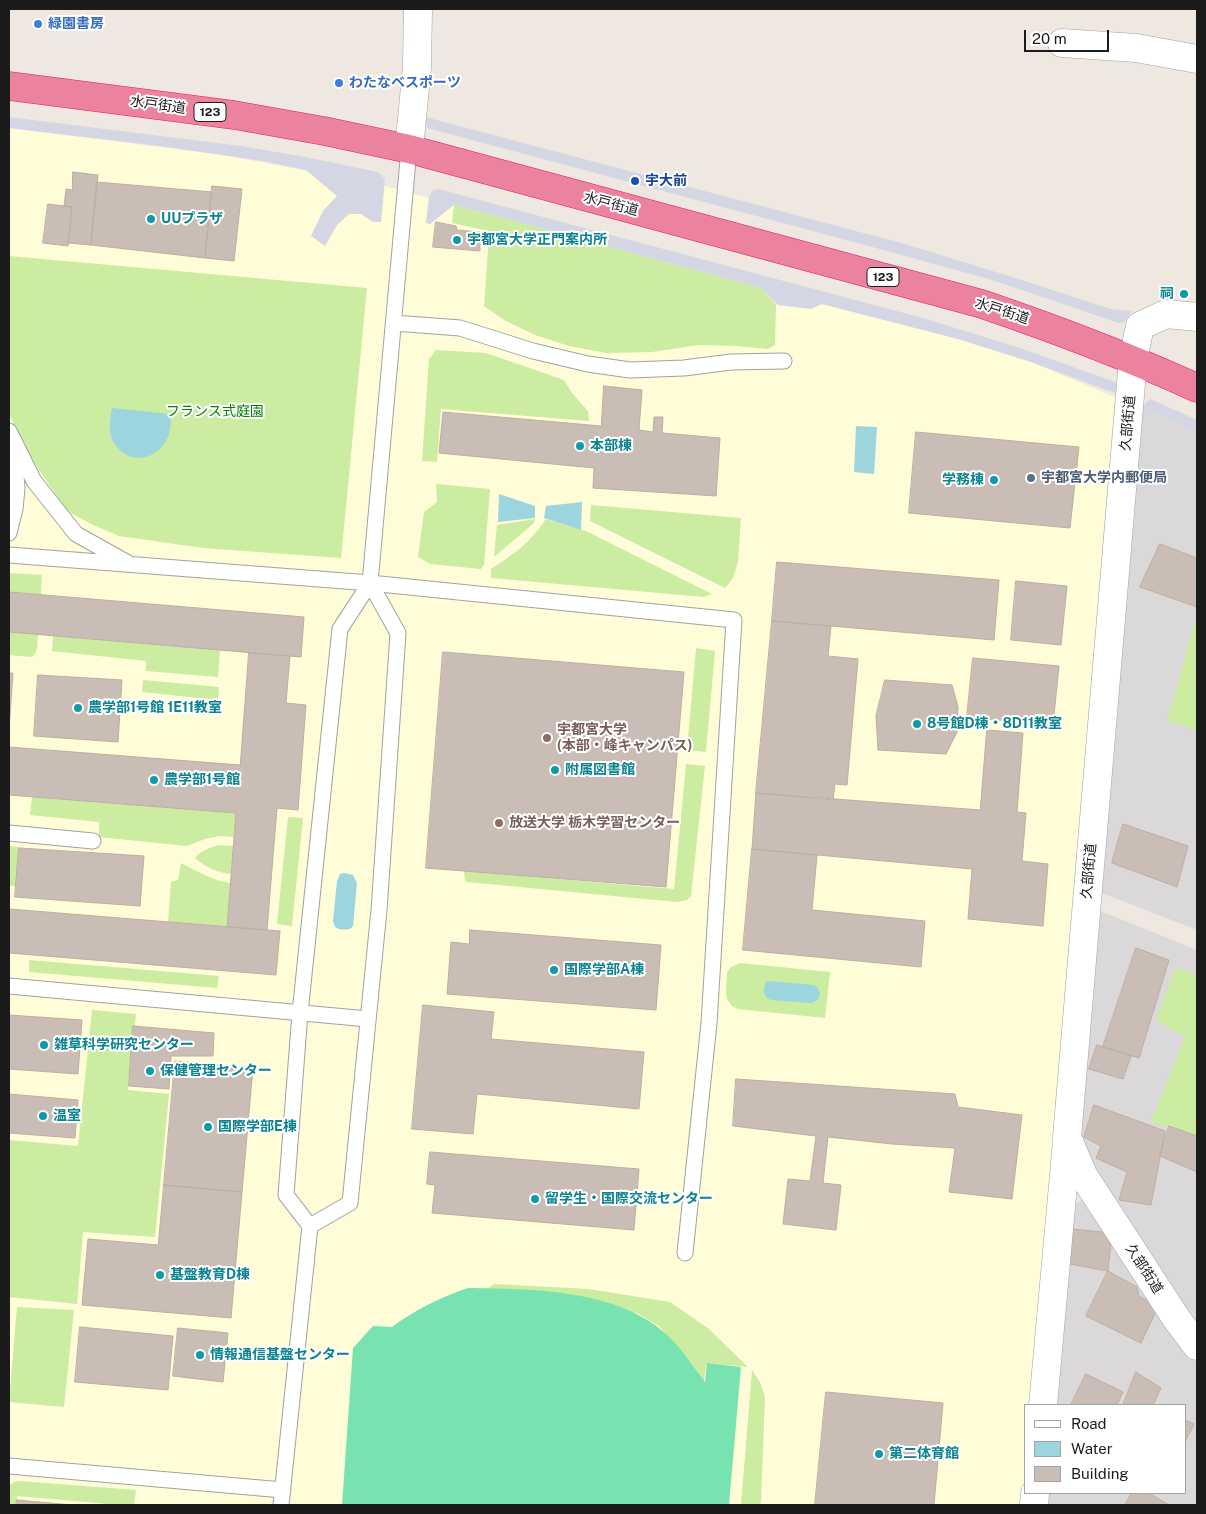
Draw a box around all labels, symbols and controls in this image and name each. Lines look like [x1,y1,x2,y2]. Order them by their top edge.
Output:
place label: 緑園書房 [48,16,104,32]
marker: 緑園書房 [32,18,44,30]
scale bar [1026,20,1111,52]
text: 20 m [1032,30,1067,47]
place label: わたなべスポーツ [349,75,461,91]
marker: わたなべスポーツ [333,77,345,89]
street label: 水戸街道 [129,93,187,117]
road number: 123 [194,102,226,121]
place label: 宇大前 [645,173,687,189]
marker: 宇大前 [629,175,641,187]
street label: 水戸街道 [582,189,640,219]
place label: UUプラザ [161,211,223,227]
marker: UUプラザ [145,213,157,225]
place label: 宇都宮大学正門案内所 [467,232,607,248]
marker: 宇都宮大学正門案内所 [451,234,463,246]
road number: 123 [867,268,899,286]
place label: 祠 [1160,286,1174,302]
marker: 祠 [1178,288,1190,300]
street label: 水戸街道 [973,294,1031,328]
street label: 久部街道 [1117,394,1139,452]
park label: フランス式庭園 [166,404,264,420]
place label: 本部棟 [590,438,632,454]
marker: 本部棟 [574,440,586,452]
place label: 宇都宮大学内郵便局 [1041,470,1167,486]
place label: 学務棟 [942,472,984,488]
marker: 宇都宮大学内郵便局 [1025,472,1037,484]
marker: 学務棟 [988,474,1000,486]
place label: 農学部1号館 1E11教室 [88,700,222,716]
marker: 農学部1号館 1E11教室 [72,702,84,714]
place label: 8号館D棟・8D11教室 [927,716,1062,732]
marker: 8号館D棟・8D11教室 [911,718,923,730]
place label: 宇都宮大学 (本部・峰キャンパス) [557,722,692,754]
marker: 宇都宮大学 (本部・峰キャンパス) [541,732,553,744]
place label: 附属図書館 [565,762,635,778]
marker: 附属図書館 [549,764,561,776]
place label: 農学部1号館 [164,772,240,788]
marker: 農学部1号館 [148,774,160,786]
place label: 放送大学 栃木学習センター [509,815,680,831]
marker: 放送大学 栃木学習センター [493,817,505,829]
street label: 久部街道 [1078,842,1100,900]
place label: 国際学部A棟 [564,962,644,978]
marker: 国際学部A棟 [548,964,560,976]
place label: 雑草科学研究センター [54,1037,194,1053]
marker: 雑草科学研究センター [38,1039,50,1051]
place label: 保健管理センター [160,1063,272,1079]
marker: 保健管理センター [144,1065,156,1077]
place label: 温室 [53,1108,81,1124]
marker: 温室 [37,1110,49,1122]
place label: 国際学部E棟 [218,1119,297,1135]
marker: 国際学部E棟 [202,1121,214,1133]
place label: 留学生・国際交流センター [545,1191,713,1207]
marker: 留学生・国際交流センター [529,1193,541,1205]
street label: 久部街道 [1122,1241,1166,1297]
place label: 基盤教育D棟 [170,1267,250,1283]
marker: 基盤教育D棟 [154,1269,166,1281]
place label: 情報通信基盤センター [210,1347,350,1363]
marker: 情報通信基盤センター [194,1349,206,1361]
legend [1024,1404,1186,1494]
text: Road [1071,1415,1107,1432]
text: Water [1071,1440,1113,1457]
place label: 第二体育館 [889,1446,959,1462]
marker: 第二体育館 [873,1448,885,1460]
text: Building [1071,1465,1129,1482]

